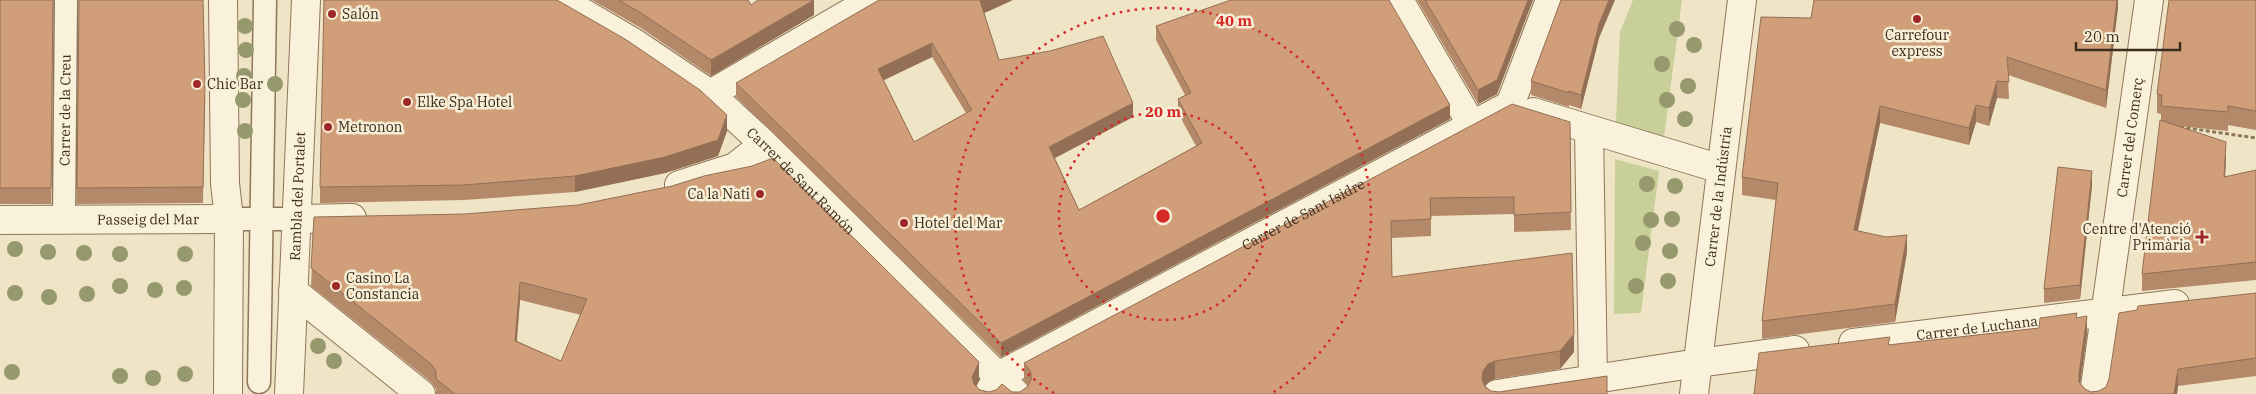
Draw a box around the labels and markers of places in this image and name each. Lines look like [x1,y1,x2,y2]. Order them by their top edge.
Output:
place label: Salón [342,5,379,23]
marker: Salón [326,8,338,20]
marker: Carrefour express [1911,13,1923,25]
place label: Carrefour express [1885,26,1950,60]
place label: Chic Bar [207,75,264,93]
marker: Chic Bar [191,78,203,90]
place label: Elke Spa Hotel [417,93,512,111]
marker: Elke Spa Hotel [401,96,413,108]
place label: Metronon [338,118,403,136]
marker: Metronon [322,121,334,133]
place label: Ca la Nati [687,185,750,203]
marker: Ca la Nati [754,188,766,200]
centre of rings [1154,207,1172,225]
place label: Hotel del Mar [914,214,1003,232]
marker: Hotel del Mar [898,217,910,229]
place label: Centre d'Atenció Primària [2083,220,2191,254]
marker: Centre d'Atenció Primària [2195,230,2209,244]
place label: Casino La Constancia [346,269,420,303]
marker: Casino La Constancia [330,280,342,292]

